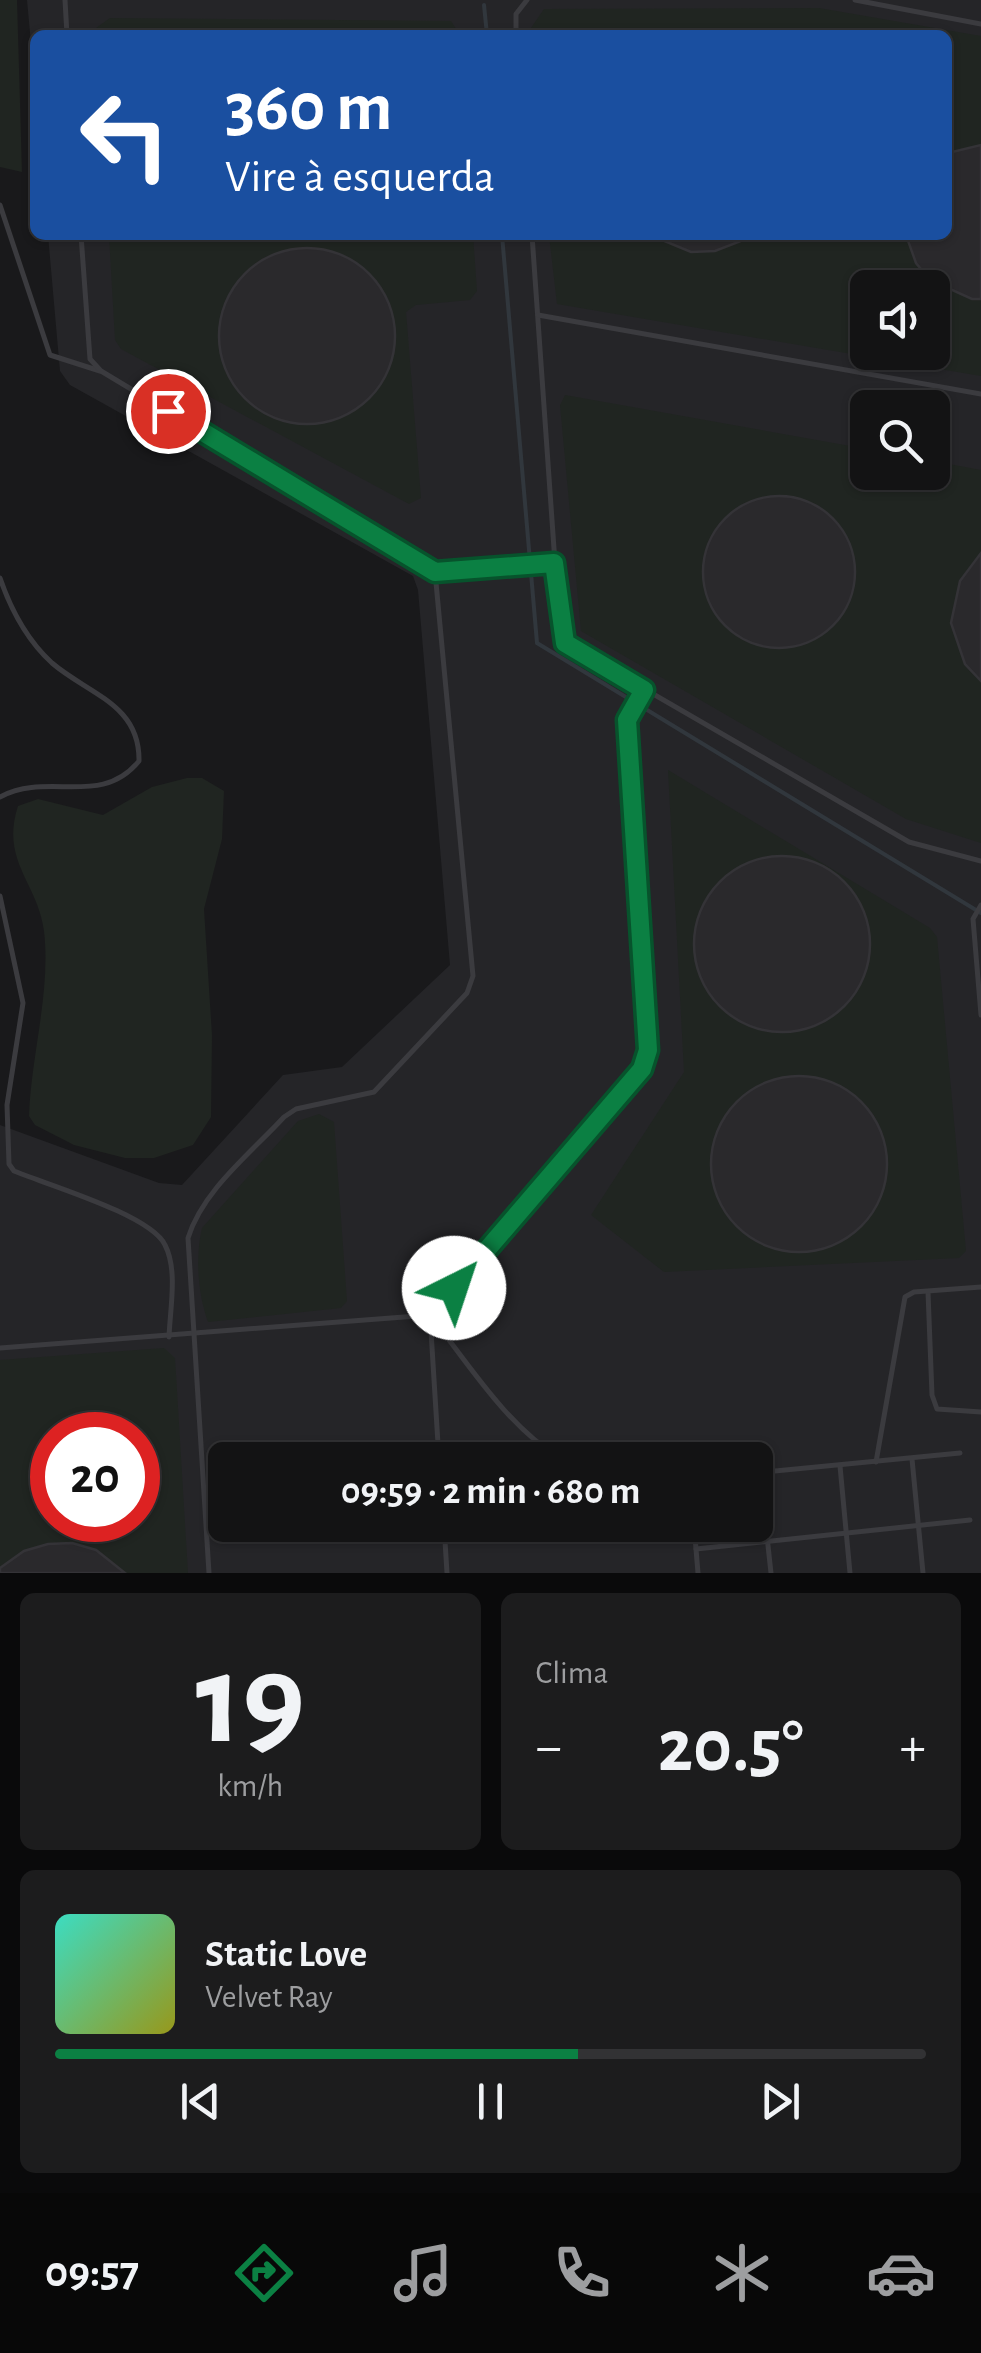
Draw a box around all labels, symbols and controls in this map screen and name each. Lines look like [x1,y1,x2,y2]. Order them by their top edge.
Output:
icon: left [60,70,190,200]
text: 360 m [225,73,393,143]
text: Vire à esquerda [225,155,495,200]
map controls [850,270,950,490]
button: sound [850,270,950,370]
pin [126,369,211,454]
icon: arrive [141,384,196,439]
button: search [850,390,950,490]
position arrow [402,1236,506,1340]
speed limit sign: 20 [30,1412,160,1542]
text: 09:59 · 2 min · 680 m [341,1473,640,1511]
text: 19 [195,1637,305,1767]
text: Clima [536,1657,608,1689]
text: 20.5° [658,1710,804,1785]
text: − [536,1720,562,1775]
text: + [900,1720,926,1775]
text: km/h [217,1770,283,1802]
text: Static Love [205,1936,367,1974]
text: Velvet Ray [205,1981,333,2013]
icon: previous [173,2074,228,2129]
icon: pause [463,2074,518,2129]
icon: next [753,2074,808,2129]
icon: directions [229,2238,299,2308]
icon: music [388,2238,458,2308]
icon: phone [547,2238,617,2308]
icon: climate [707,2238,777,2308]
icon: car [866,2238,936,2308]
text: 09:57 [45,2250,139,2295]

